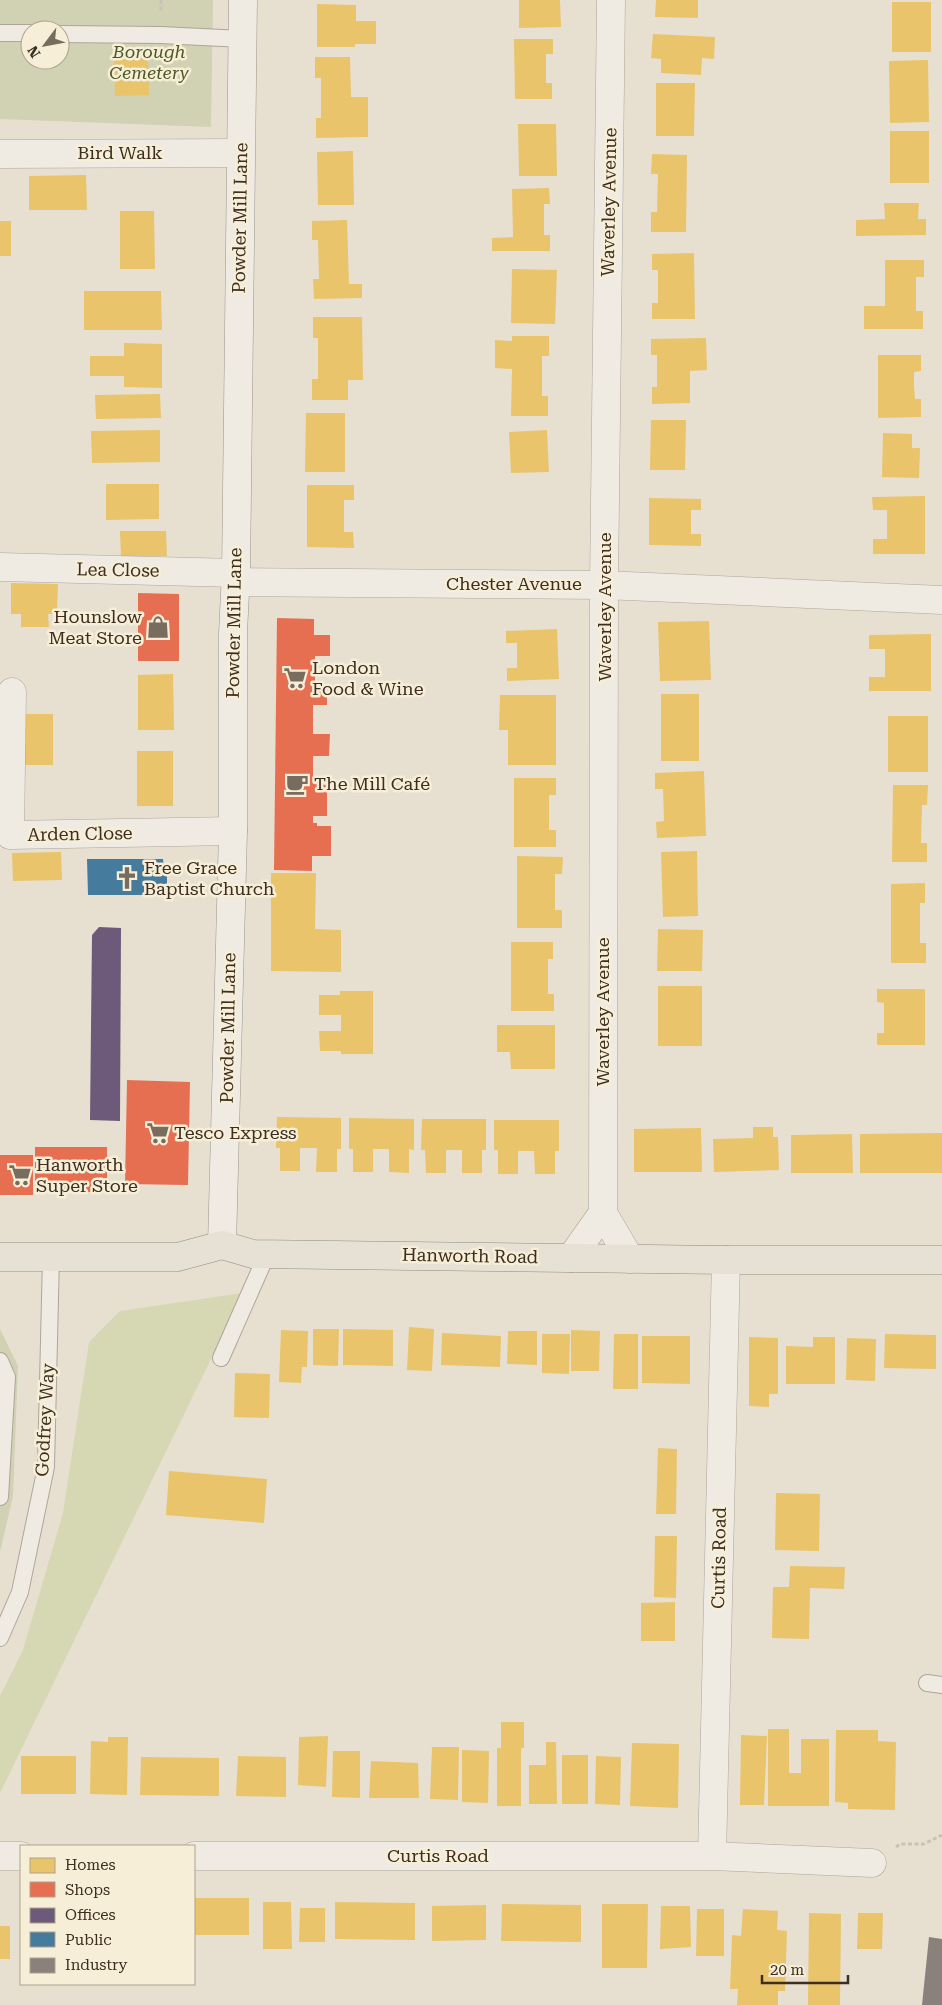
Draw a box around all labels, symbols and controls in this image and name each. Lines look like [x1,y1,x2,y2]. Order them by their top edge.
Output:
north arrow [20,20,70,70]
park label: Borough Cemetery [109,41,190,83]
text: N [24,43,44,61]
street label: Waverley Avenue [597,127,620,277]
street label: Bird Walk [77,142,163,163]
street label: Powder Mill Lane [228,142,251,294]
street label: Waverley Avenue [594,532,615,682]
street label: Powder Mill Lane [222,547,245,699]
street label: Lea Close [76,558,160,581]
street label: Chester Avenue [446,573,582,594]
place label: Hounslow Meat Store [49,606,142,648]
shop icon: Hounslow Meat Store [145,614,171,640]
place label: London Food & Wine [312,657,424,699]
supermarket icon: London Food & Wine [282,665,308,691]
cafe icon: The Mill Café [284,771,310,797]
place label: The Mill Café [314,773,430,794]
street label: Arden Close [27,822,133,845]
place label: Free Grace Baptist Church [144,857,275,899]
church icon: Free Grace Baptist Church [114,865,140,891]
street label: Waverley Avenue [592,937,613,1087]
street label: Powder Mill Lane [216,952,239,1104]
supermarket icon: Tesco Express [145,1120,171,1146]
place label: Tesco Express [174,1122,297,1143]
place label: Hanworth Super Store [36,1154,138,1196]
supermarket icon: Hanworth Super Store [7,1162,33,1188]
street label: Hanworth Road [402,1244,539,1267]
street label: Godfrey Way [31,1362,58,1477]
street label: Curtis Road [707,1506,730,1609]
legend [20,1845,195,1985]
street label: Curtis Road [387,1845,489,1866]
text: Homes [65,1856,116,1874]
text: Shops [65,1881,110,1899]
text: Offices [65,1906,116,1924]
text: Public [65,1931,112,1949]
scale bar [762,1952,848,1984]
text: Industry [65,1956,127,1974]
text: 20 m [770,1961,805,1979]

